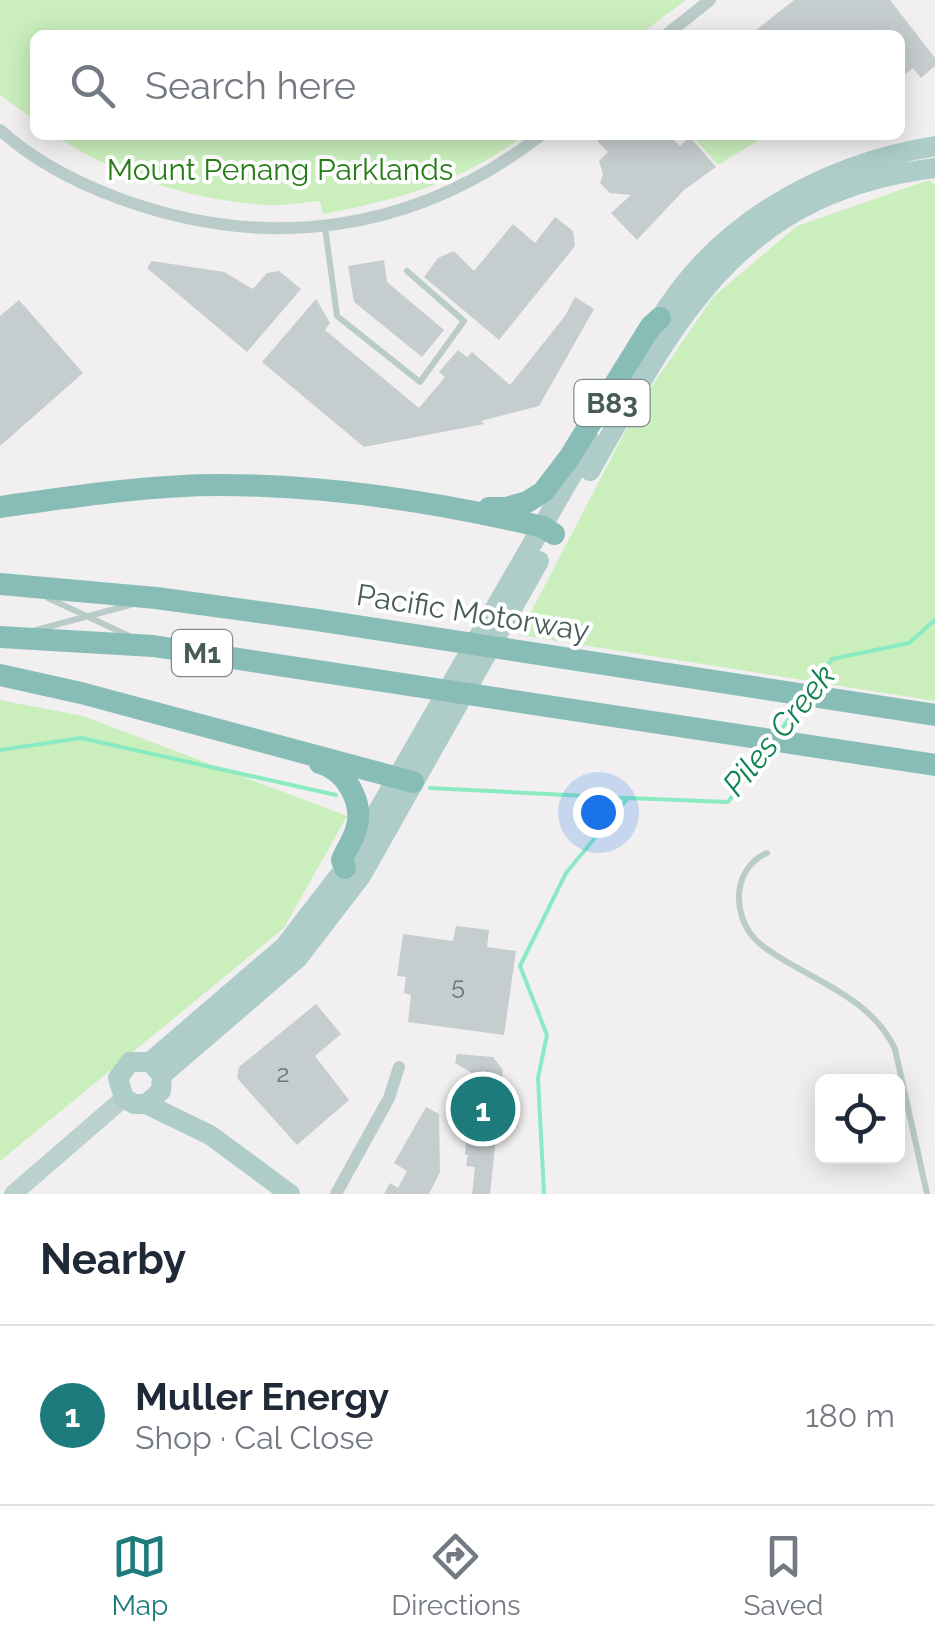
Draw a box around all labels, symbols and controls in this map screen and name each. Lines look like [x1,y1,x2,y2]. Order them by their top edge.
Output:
search box [30,30,905,140]
icon: search [65,58,120,113]
text: Search here [145,63,356,108]
park label: Mount Penang Parklands [107,152,453,187]
road number: B83 [574,380,650,426]
street label: Pacific Motorway [354,577,592,648]
road number: M1 [172,630,232,676]
water label: Piles Creek [715,657,842,802]
your location [573,787,624,838]
house number: 5 [451,970,465,1000]
house number: 2 [276,1058,290,1088]
pin: 1 [450,1072,516,1146]
map controls [815,1074,905,1164]
button: locate [815,1074,905,1164]
text: Nearby [40,1235,186,1284]
text: Muller Energy [135,1374,389,1419]
text: 1 [65,1397,80,1434]
text: 180 m [805,1397,895,1434]
text: Shop · Cal Close [135,1419,373,1456]
tab: Map [111,1529,168,1622]
tab: Directions [391,1529,521,1622]
tab: Saved [743,1529,824,1622]

